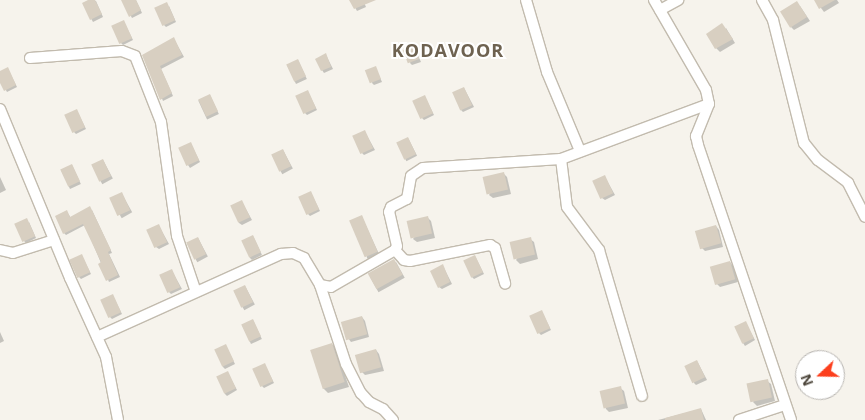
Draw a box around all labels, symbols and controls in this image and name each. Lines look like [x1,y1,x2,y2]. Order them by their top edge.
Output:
district label: KODAVOOR [391,39,505,61]
north arrow [795,350,845,400]
text: N [796,371,817,389]

